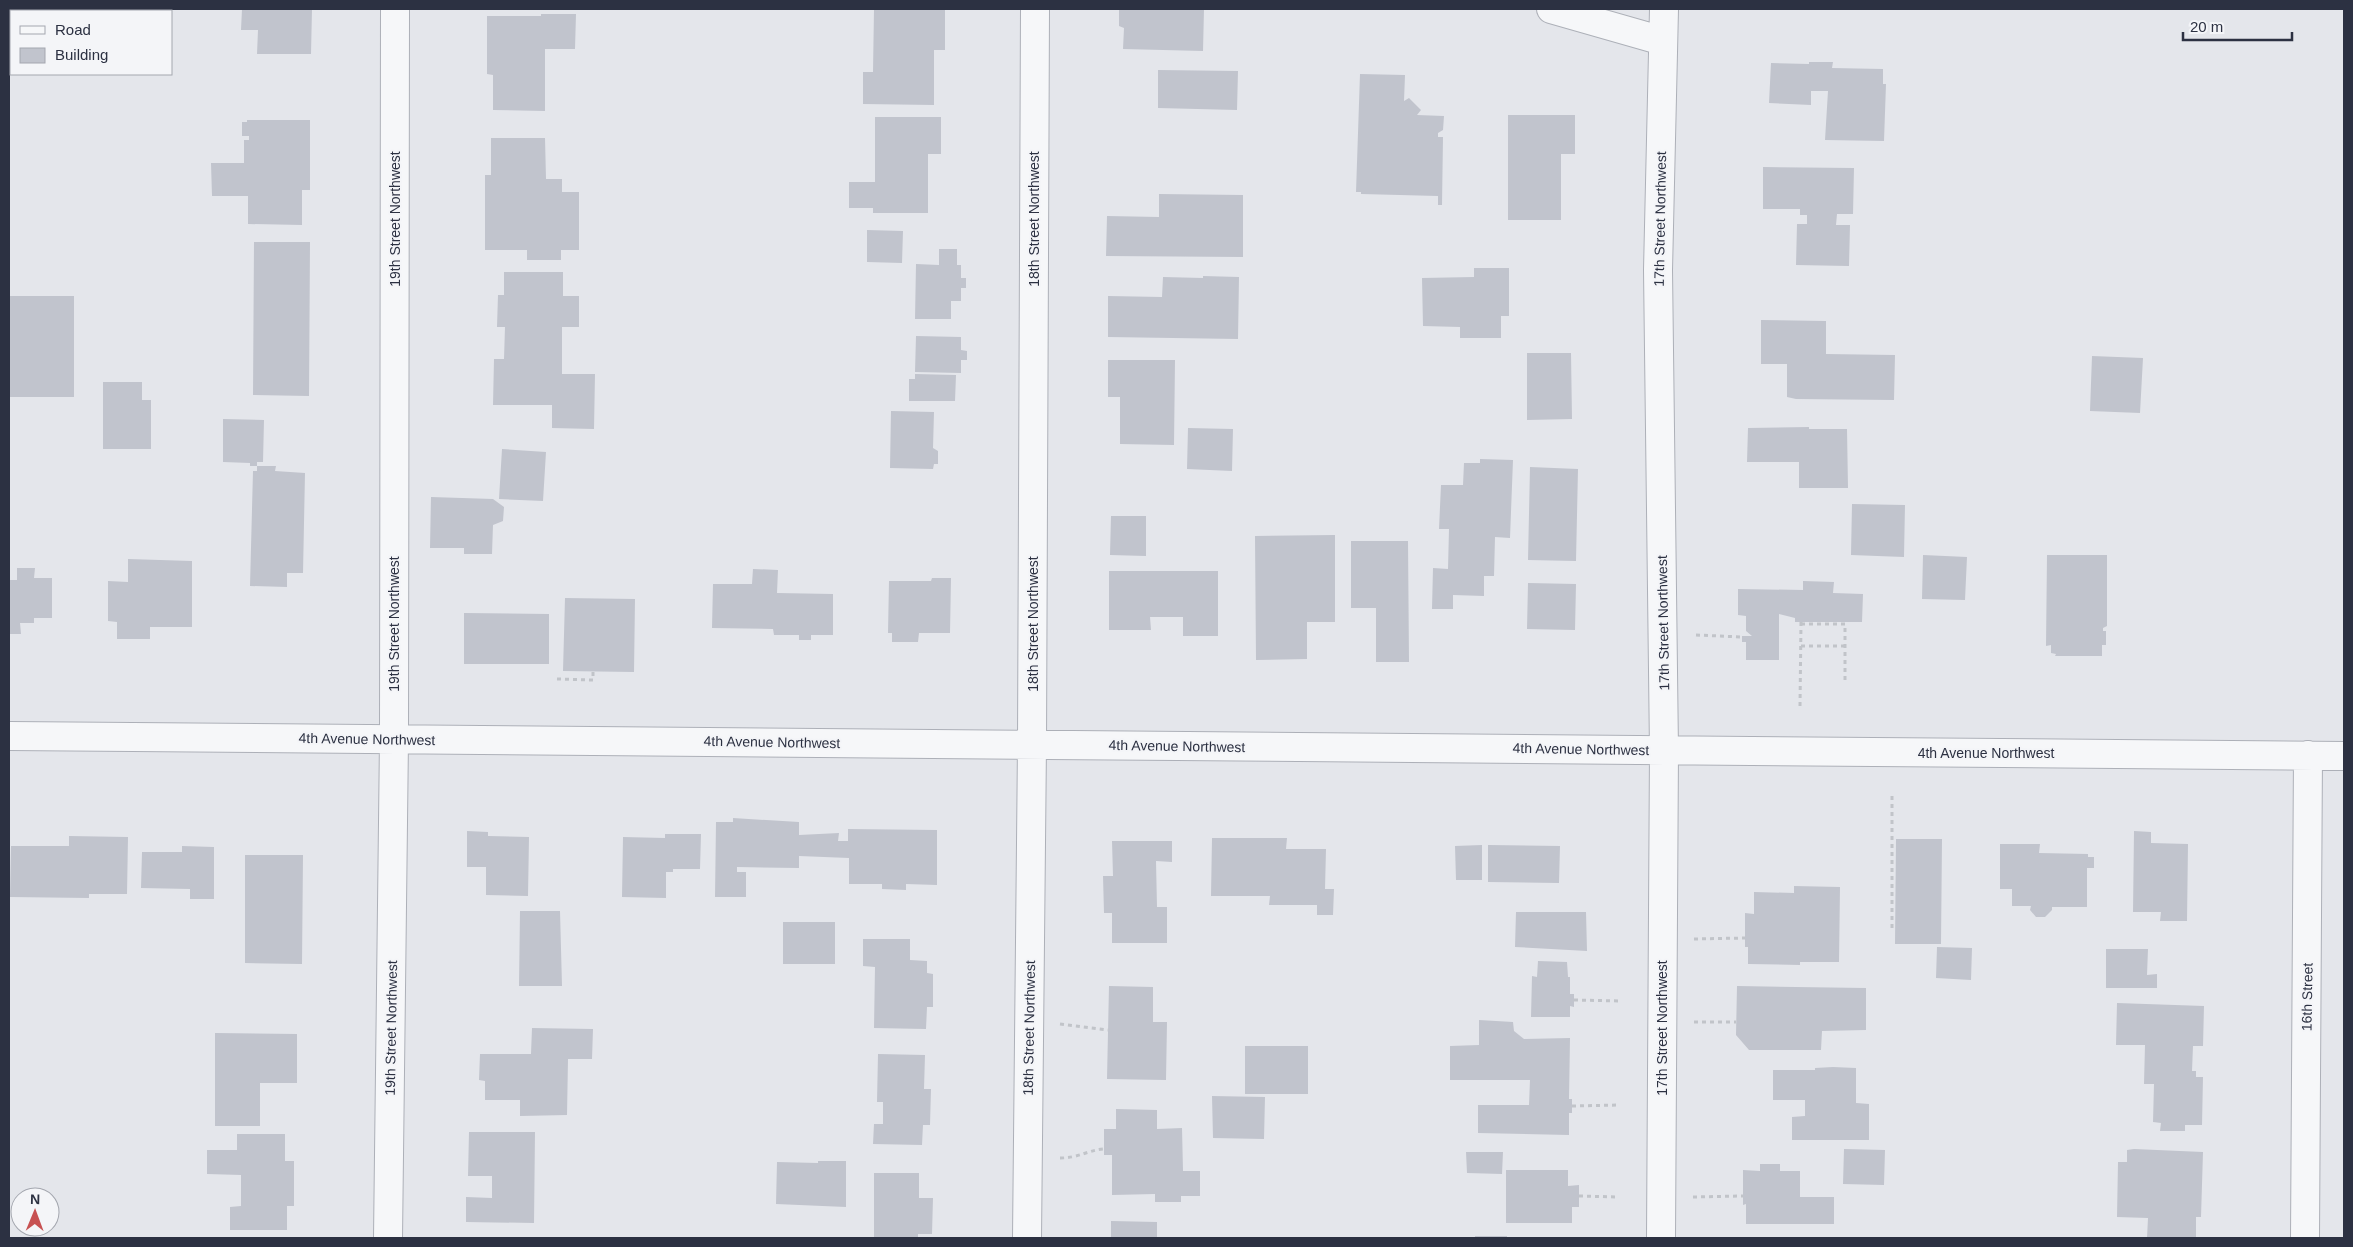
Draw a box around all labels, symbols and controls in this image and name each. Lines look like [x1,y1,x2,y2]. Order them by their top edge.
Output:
legend [10,10,172,75]
scale bar [2183,10,2292,42]
text: 20 m [2190,18,2223,35]
text: Road [55,21,91,38]
text: Building [55,46,108,63]
street label: 19th Street Northwest [387,151,403,287]
street label: 18th Street Northwest [1026,151,1042,287]
street label: 17th Street Northwest [1651,151,1669,287]
street label: 17th Street Northwest [1654,555,1672,691]
street label: 19th Street Northwest [386,556,402,692]
street label: 18th Street Northwest [1025,556,1041,692]
street label: 4th Avenue Northwest [299,730,436,748]
street label: 4th Avenue Northwest [704,733,841,751]
street label: 4th Avenue Northwest [1109,737,1246,755]
street label: 4th Avenue Northwest [1513,740,1650,758]
street label: 4th Avenue Northwest [1918,745,2054,761]
street label: 19th Street Northwest [382,960,400,1096]
street label: 18th Street Northwest [1020,960,1038,1096]
street label: 17th Street Northwest [1654,960,1670,1096]
street label: 16th Street [2298,963,2316,1031]
north arrow [10,1187,60,1237]
text: N [30,1191,40,1207]

